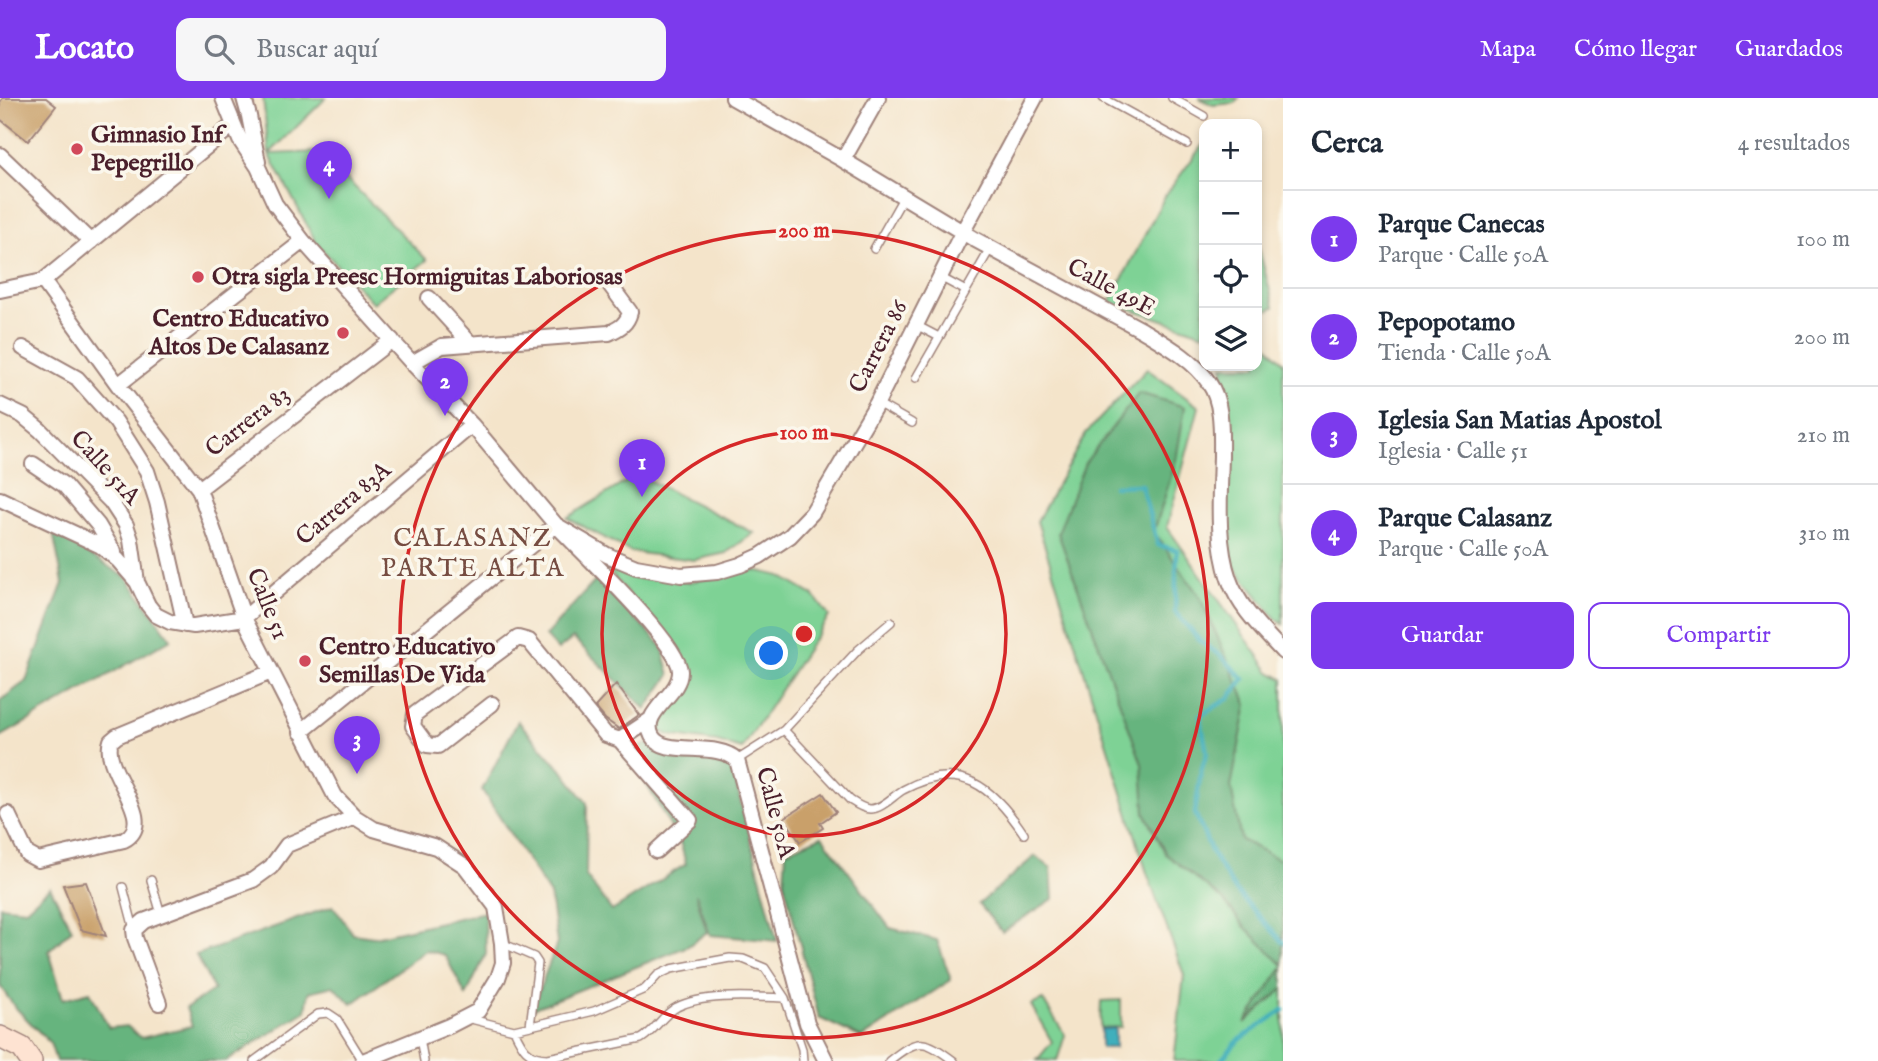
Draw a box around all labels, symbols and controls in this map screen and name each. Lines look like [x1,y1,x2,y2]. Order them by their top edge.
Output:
search box [176,18,666,81]
text: Locato [35,28,134,70]
icon: search [200,30,238,68]
text: Buscar aquí [256,33,378,66]
text: Mapa [1480,34,1536,65]
text: Cómo llegar [1574,34,1697,65]
text: Guardados [1735,34,1843,65]
map controls [1199,119,1262,371]
button: + [1199,119,1262,182]
place label: Gimnasio Inf Pepegrillo [91,120,227,179]
text: Cerca [1311,125,1383,163]
text: 4 resultados [1738,129,1850,158]
marker: Gimnasio Inf Pepegrillo [69,141,85,157]
pin: 4 [306,141,352,199]
button: − [1199,182,1262,245]
text: Parque Canecas [1378,208,1545,241]
text: 200 m [778,218,830,245]
text: 1 [1330,225,1338,254]
text: 100 m [1796,225,1850,254]
text: Parque · Calle 50A [1378,241,1548,270]
button: locate [1199,245,1262,308]
street label: Calle 49E [1061,252,1161,324]
place label: Otra sigla Preesc Hormiguitas Laboriosas [212,262,623,293]
marker: Otra sigla Preesc Hormiguitas Laboriosas [190,269,206,285]
street label: Carrera 86 [842,295,916,399]
place label: Centro Educativo Altos De Calasanz [148,304,329,363]
text: Pepopotamo [1378,306,1515,339]
button: layers [1199,308,1262,371]
text: 2 [1329,323,1339,352]
text: 200 m [1794,323,1850,352]
marker: Centro Educativo Altos De Calasanz [335,325,351,341]
text: Tienda · Calle 50A [1378,339,1550,368]
pin: 2 [422,358,468,416]
street label: Carrera 83 [199,379,297,465]
text: Iglesia San Matias Apostol [1378,404,1662,437]
text: 100 m [779,420,829,447]
text: 3 [1330,421,1338,450]
text: 210 m [1797,421,1850,450]
street label: Calle 51A [63,424,147,513]
text: Iglesia · Calle 51 [1378,437,1528,466]
pin: 1 [619,439,665,497]
street label: Carrera 83A [290,455,399,553]
text: Parque Calasanz [1378,502,1552,535]
text: 4 [1328,519,1340,548]
text: 310 m [1799,519,1850,548]
district label: CALASANZ PARTE ALTA [381,522,565,585]
text: Parque · Calle 50A [1378,535,1548,564]
street label: Calle 51 [239,564,295,644]
button: Guardar [1311,602,1574,669]
button: Compartir [1588,602,1850,669]
centre of rings [792,622,816,646]
place label: Centro Educativo Semillas De Vida [319,632,496,691]
your location [754,636,788,670]
marker: Centro Educativo Semillas De Vida [297,653,313,669]
pin: 3 [334,716,380,774]
street label: Calle 50A [748,764,802,863]

